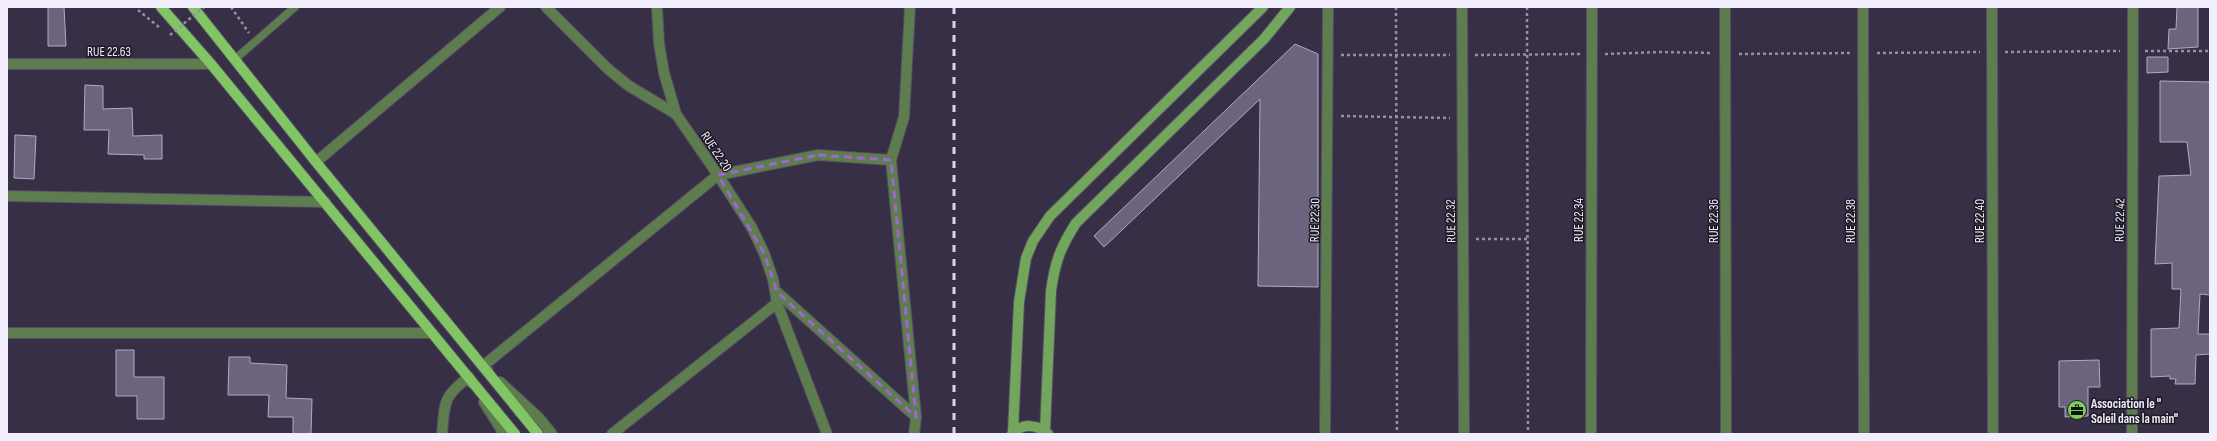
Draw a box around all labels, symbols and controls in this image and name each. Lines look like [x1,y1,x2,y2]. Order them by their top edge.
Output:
street label: RUE 22.63 [87,44,131,60]
street label: RUE 22.20 [697,129,735,175]
street label: RUE 22.30 [1307,198,1323,242]
street label: RUE 22.34 [1571,198,1587,242]
street label: RUE 22.42 [2112,198,2128,242]
street label: RUE 22.32 [1443,199,1459,243]
street label: RUE 22.36 [1706,199,1722,243]
street label: RUE 22.38 [1843,199,1859,243]
street label: RUE 22.40 [1972,199,1988,243]
place label: Association le " Soleil dans la main" [2090,396,2178,427]
office icon: Association le " Soleil dans la main" [2066,399,2088,421]

